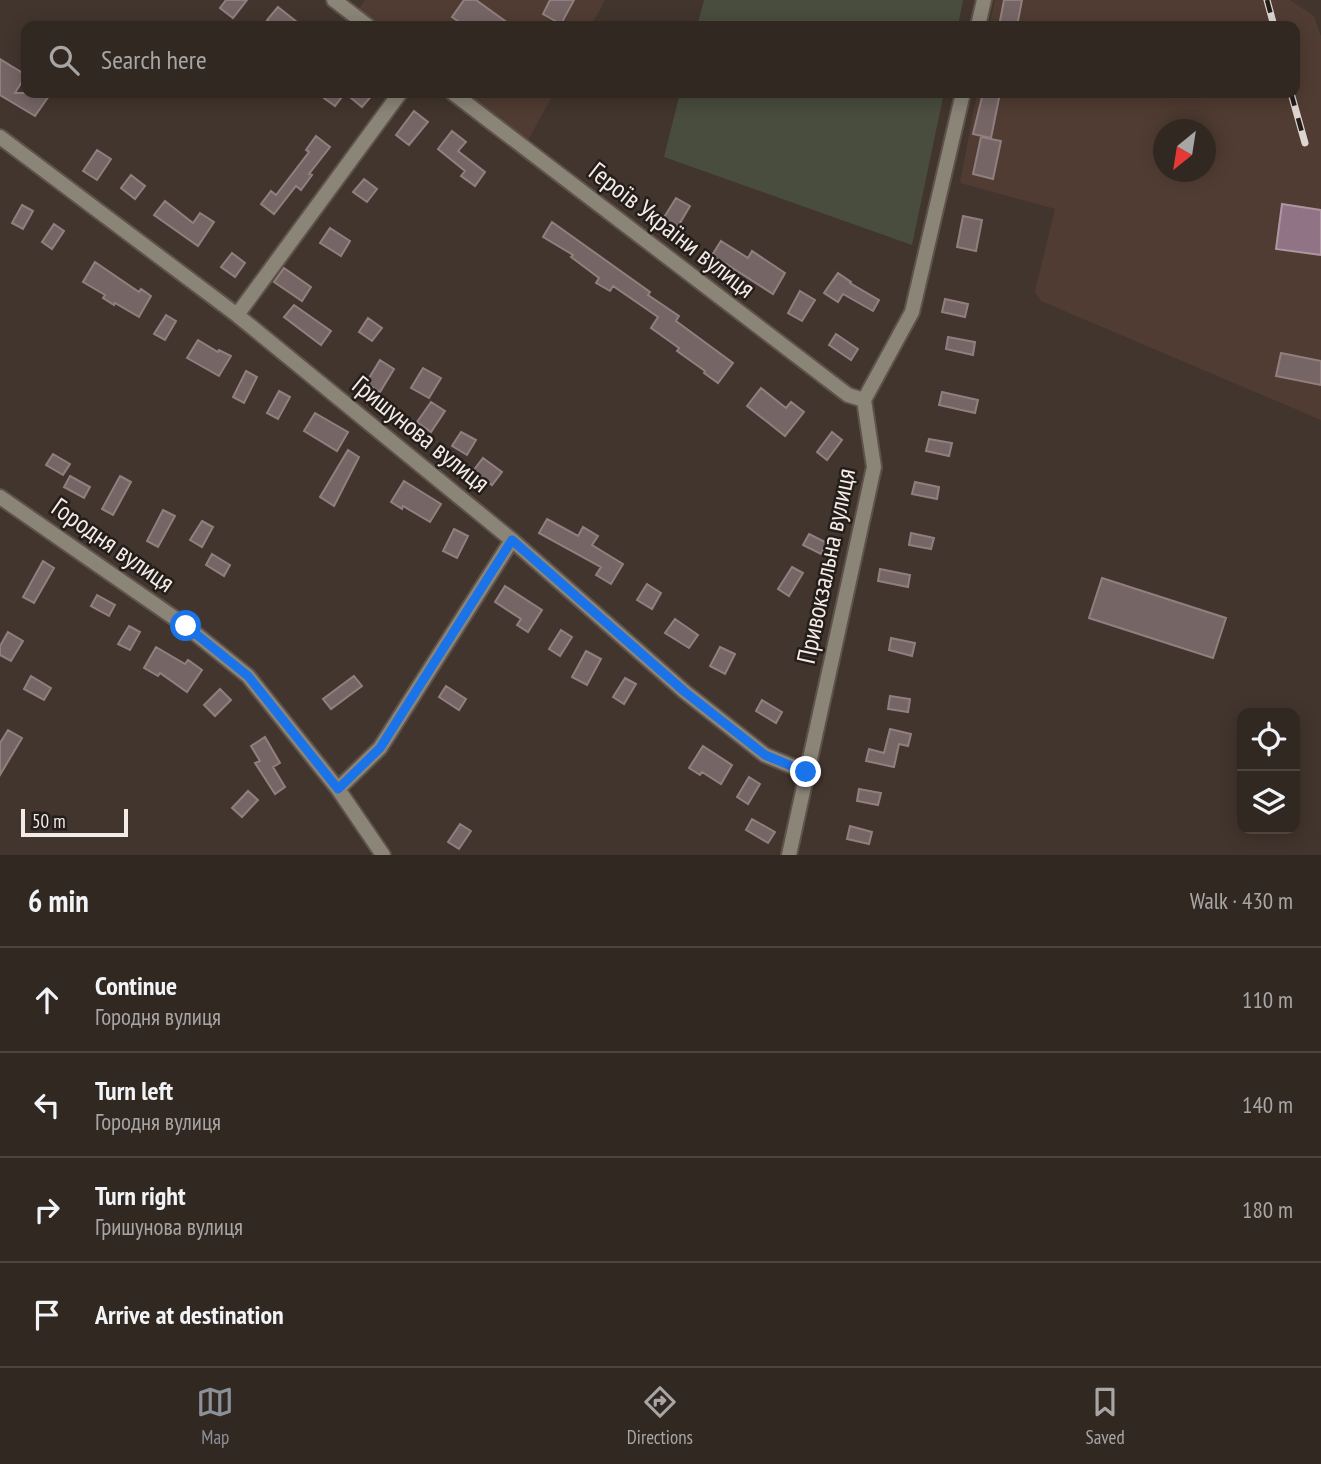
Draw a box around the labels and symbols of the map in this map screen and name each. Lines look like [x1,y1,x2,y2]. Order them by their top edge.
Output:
north arrow [1153,119,1216,182]
street label: Героїв України вулиця [583,155,762,305]
street label: Гришунова вулиця [346,368,497,499]
street label: Привокзальна вулиця [789,465,862,667]
street label: Городня вулиця [45,490,181,599]
route start [170,610,201,641]
route end [790,756,821,787]
scale bar [21,806,128,838]

